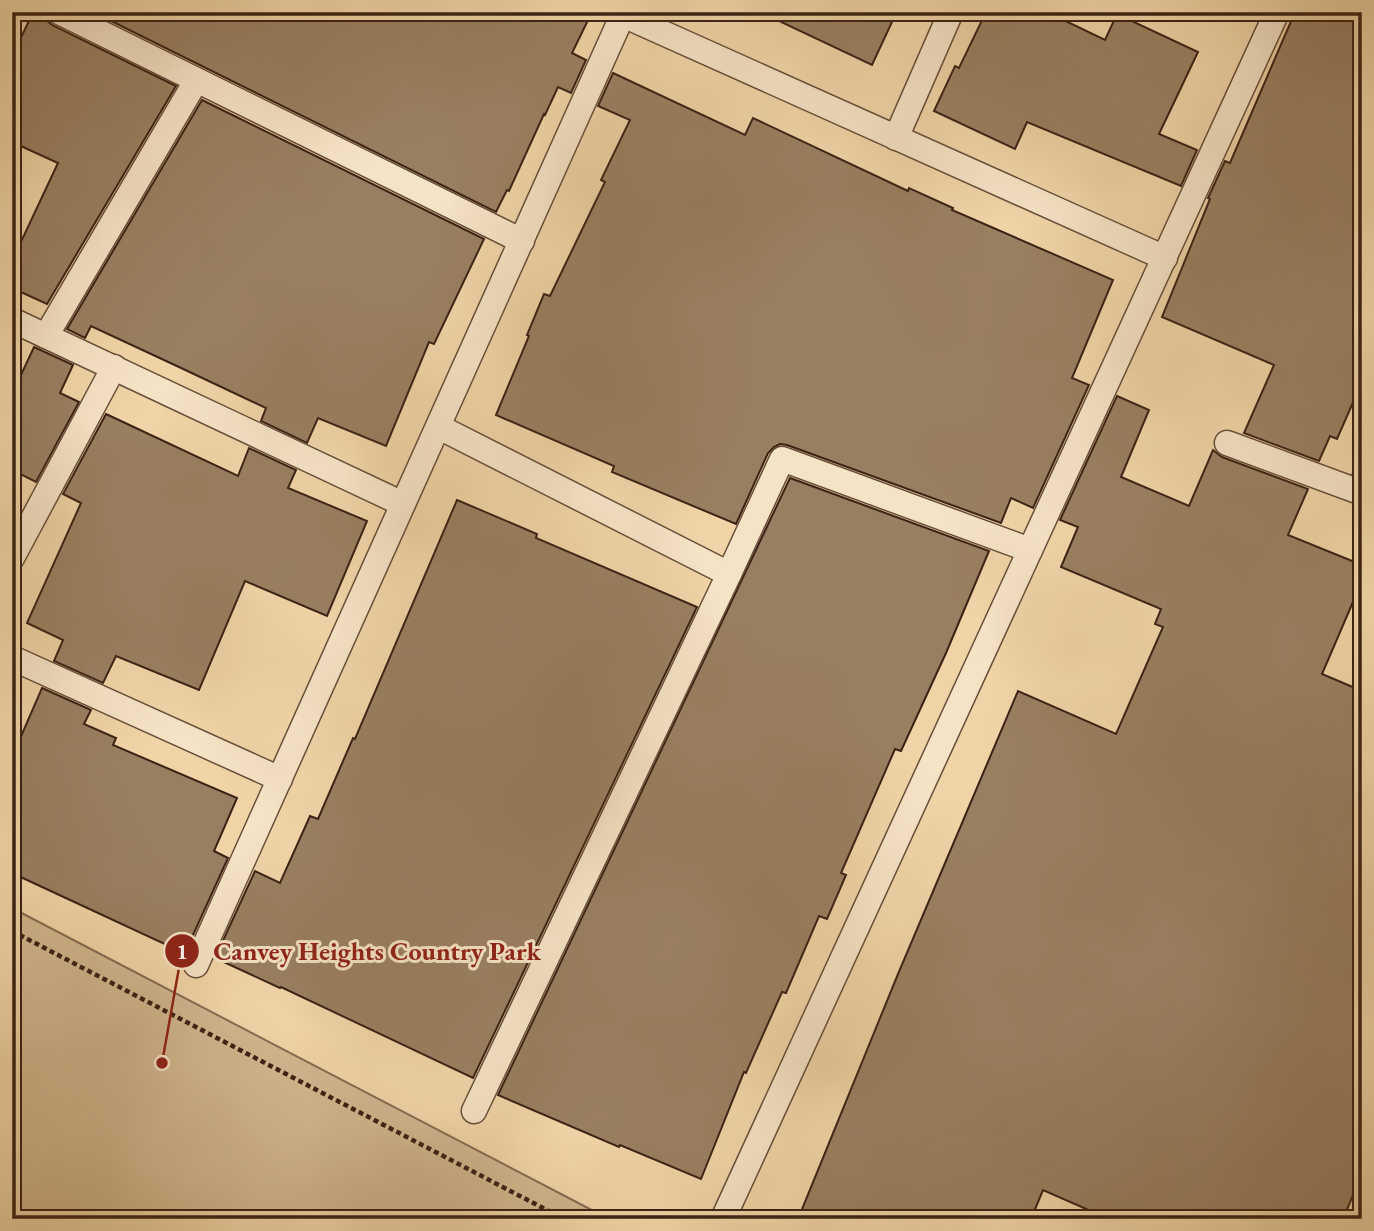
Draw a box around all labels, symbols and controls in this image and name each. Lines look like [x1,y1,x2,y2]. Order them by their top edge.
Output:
callout: Canvey Heights Country Park [165,928,555,975]
text: Canvey Heights Country Park [213,934,542,968]
text: 1 [176,938,188,965]

